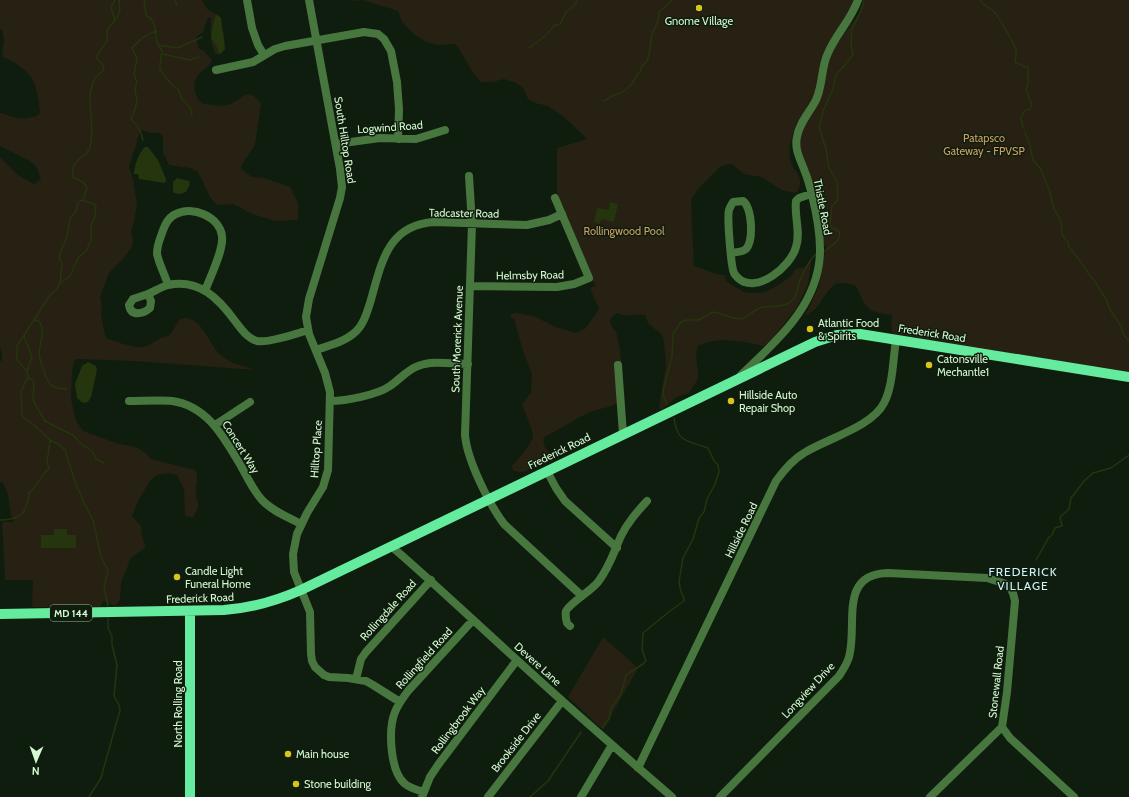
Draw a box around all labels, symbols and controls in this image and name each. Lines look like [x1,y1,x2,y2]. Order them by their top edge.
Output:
marker: Gnome Village [694,3,704,13]
place label: Gnome Village [665,14,734,28]
street label: South Hilltop Road [331,96,359,184]
street label: Logwind Road [357,118,423,136]
park label: Patapsco Gateway - FPVSP [943,131,1025,158]
street label: Thistle Road [811,178,835,236]
street label: Tadcaster Road [429,205,499,221]
park label: Rollingwood Pool [583,224,665,238]
street label: Helmsby Road [496,267,564,283]
street label: South Morerick Avenue [448,285,466,393]
place label: Atlantic Food & Spirits [818,316,879,343]
street label: Frederick Road [897,321,967,345]
marker: Atlantic Food & Spirits [805,324,815,334]
place label: Catonsville Mechantle1 [937,352,989,379]
marker: Catonsville Mechantle1 [924,360,934,370]
place label: Hillside Auto Repair Shop [739,388,797,415]
marker: Hillside Auto Repair Shop [726,396,736,406]
street label: Concert Way [219,418,263,476]
street label: Hilltop Place [307,419,325,478]
street label: Frederick Road [525,430,593,472]
street label: Hillside Road [722,500,760,560]
place label: Candle Light Funeral Home [185,564,251,591]
district label: FREDERICK VILLAGE [988,564,1058,593]
marker: Candle Light Funeral Home [172,572,182,582]
street label: Rollingdale Road [357,577,419,643]
street label: Frederick Road [166,590,234,606]
road number: MD 144 [50,605,92,621]
street label: Rollingfield Road [393,624,455,692]
street label: Devere Lane [512,639,565,689]
street label: Stonewall Road [985,645,1007,719]
street label: Longview Drive [778,659,838,721]
street label: North Rolling Road [171,660,185,748]
street label: Rollingbrook Way [428,683,488,757]
street label: Brookside Drive [488,709,544,775]
north arrow [16,741,56,781]
place label: Main house [296,747,349,761]
marker: Main house [283,749,293,759]
text: N [32,764,40,778]
place label: Stone building [304,777,372,791]
marker: Stone building [291,779,301,789]

